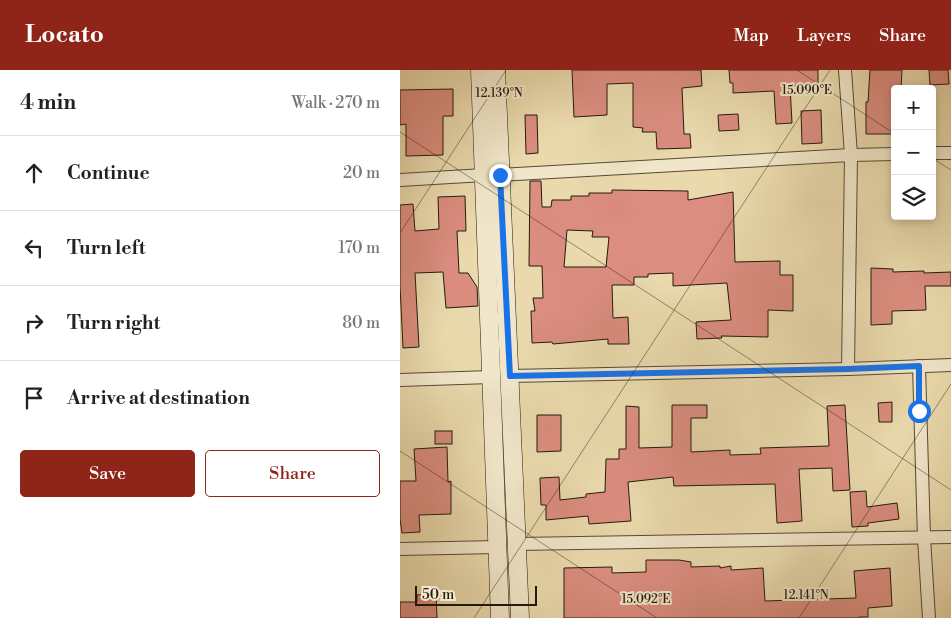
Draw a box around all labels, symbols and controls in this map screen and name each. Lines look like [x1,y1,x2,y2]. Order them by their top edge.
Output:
text: Locato [25,20,104,50]
text: Map [734,24,769,47]
text: Layers [797,24,851,47]
text: Share [879,24,926,47]
text: 15.090°E [782,83,832,98]
map controls [891,85,936,220]
button: + [891,85,936,130]
text: 12.139°N [475,86,523,101]
text: 4 min [20,90,76,116]
text: Walk · 270 m [291,93,380,113]
button: − [891,130,936,175]
icon: ahead [20,159,48,187]
text: Continue [67,161,150,185]
text: 20 m [343,163,380,183]
route end [489,164,512,187]
button: layers [891,175,936,220]
icon: left [20,234,48,262]
text: Turn left [67,236,146,260]
text: 170 m [338,238,380,258]
icon: right [20,309,48,337]
text: Turn right [67,311,160,335]
text: 80 m [342,313,380,333]
icon: arrive [20,384,48,412]
text: Arrive at destination [67,386,250,410]
route start [908,400,931,423]
button: Save [20,450,195,497]
button: Share [205,450,380,497]
scale bar [415,583,538,606]
text: 50 m [422,586,454,604]
text: 12.141°N [783,588,829,603]
text: 15.092°E [621,592,671,607]

